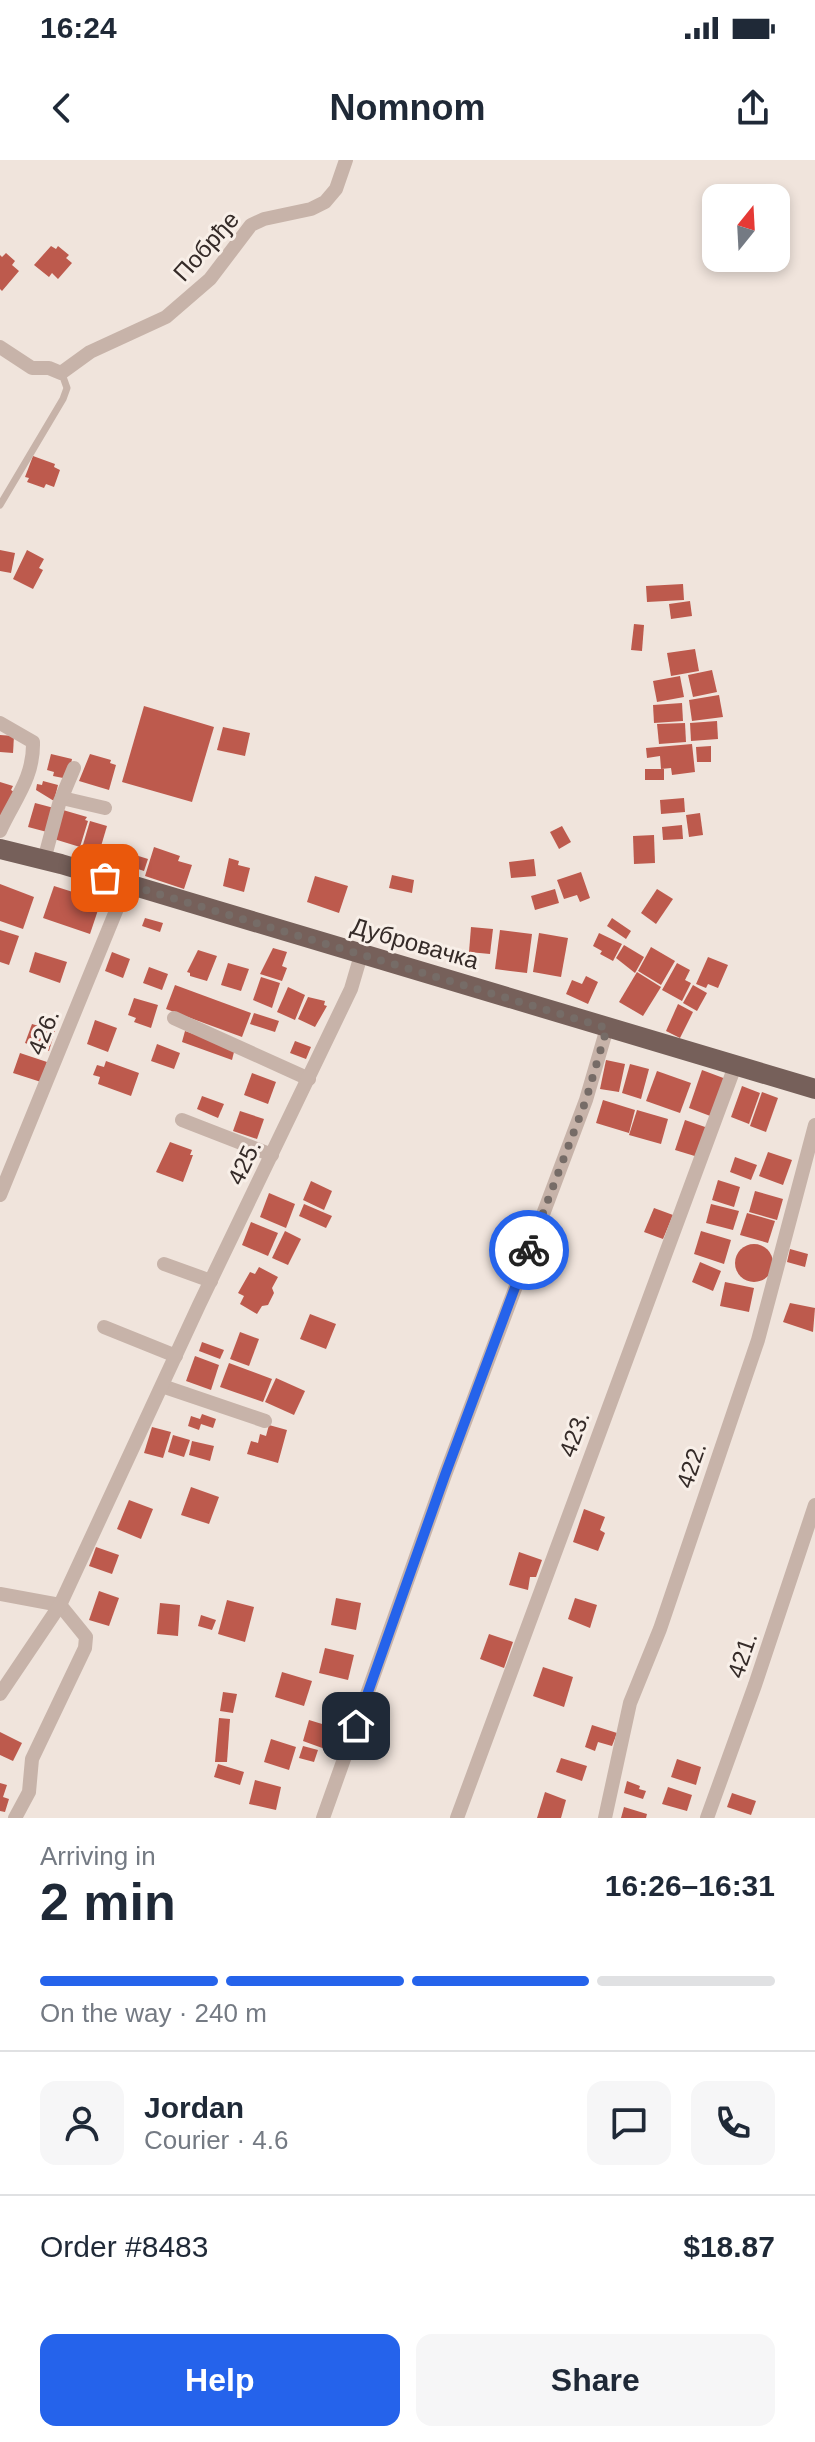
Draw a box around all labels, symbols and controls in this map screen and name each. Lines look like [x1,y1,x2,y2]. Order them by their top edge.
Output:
text: 16:24 [40,11,117,44]
icon: back [40,86,84,130]
icon: share [731,86,775,130]
text: Nomnom [330,87,486,128]
north arrow [702,184,790,272]
map controls [702,184,790,272]
street label: Побрђе [168,206,244,286]
pin [71,844,139,912]
icon: bag [83,856,127,900]
street label: Дубровачка [348,912,483,974]
street label: 426. [22,1005,64,1059]
street label: 425. [222,1135,266,1189]
courier [489,1210,569,1290]
icon: bike [507,1228,551,1272]
street label: 423. [553,1407,595,1461]
street label: 422. [671,1439,711,1491]
street label: 421. [722,1629,762,1681]
pin [322,1692,390,1760]
icon: home [334,1704,378,1748]
text: Arriving in [40,1841,156,1871]
text: 16:26–16:31 [605,1869,775,1902]
text: 2 min [40,1873,176,1931]
text: On the way · 240 m [40,1998,267,2028]
button: person [40,2081,124,2165]
button: chat [587,2081,671,2165]
button: phone [691,2081,775,2165]
text: Jordan [144,2091,244,2124]
text: Courier · 4.6 [144,2125,289,2155]
text: Order #8483 [40,2230,208,2263]
text: $18.87 [683,2230,775,2263]
button: Help [40,2334,400,2426]
button: Share [416,2334,775,2426]

